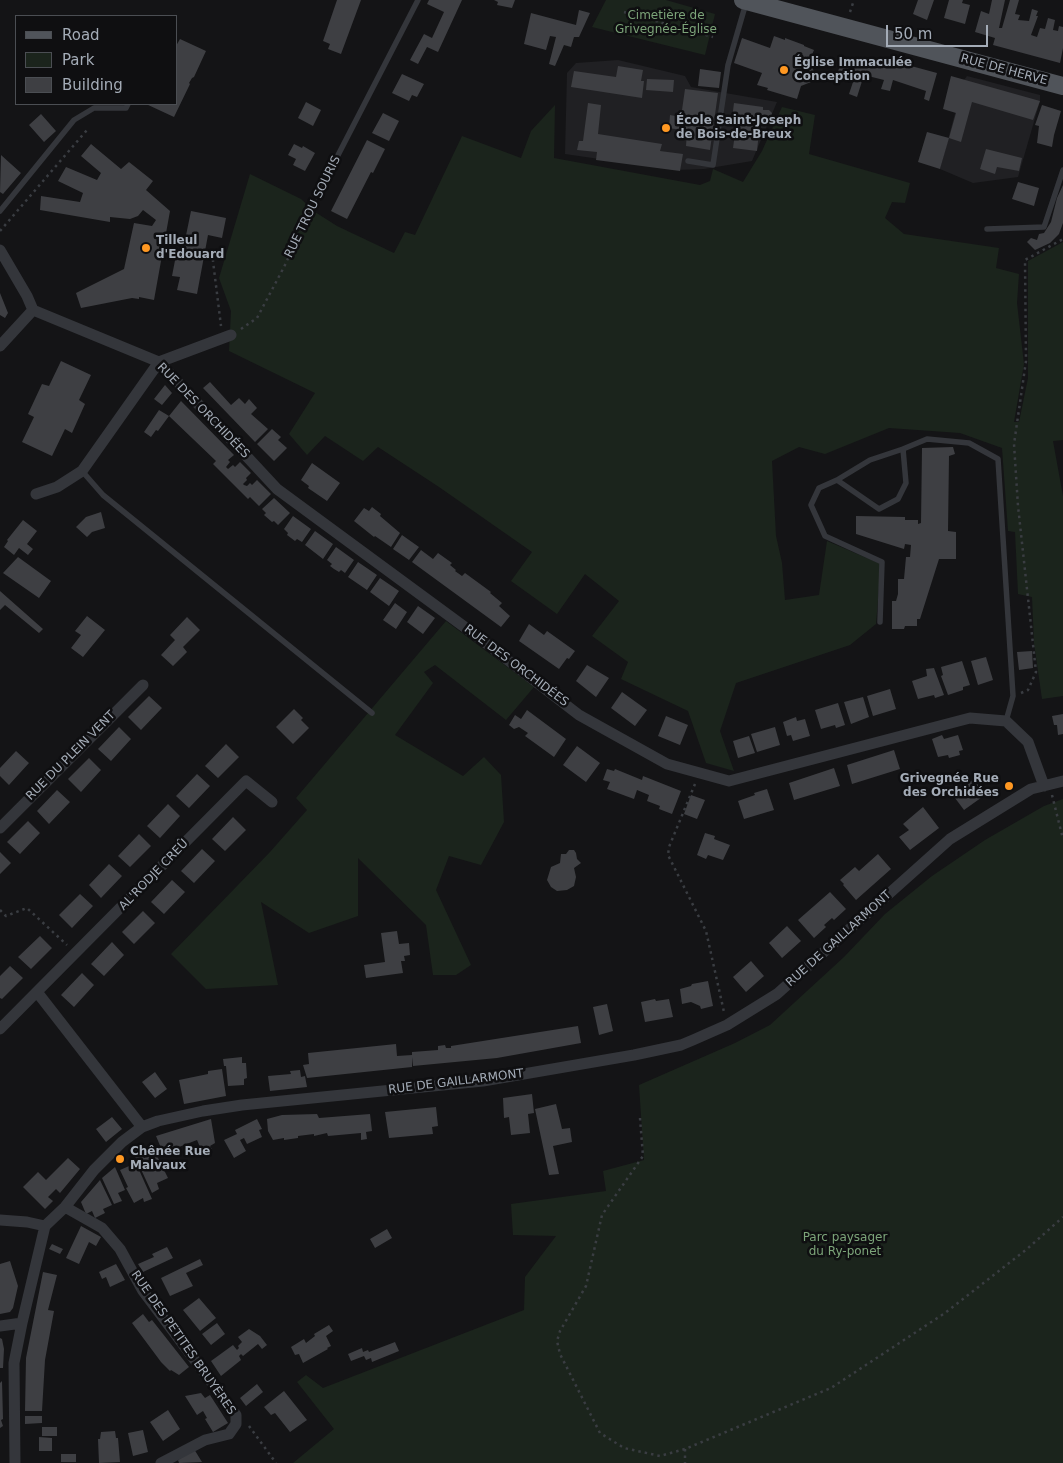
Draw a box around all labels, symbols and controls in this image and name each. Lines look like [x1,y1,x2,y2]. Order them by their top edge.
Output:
park label: Cimetière de Grivegnée-Église [615,9,717,37]
legend [15,15,178,105]
scale bar [888,15,990,47]
text: 50 m [894,25,932,43]
text: Road [62,26,100,44]
text: Park [62,51,94,69]
street label: RUE DE HERVE [959,51,1049,89]
place label: Église Immaculée Conception [794,56,912,84]
marker: Église Immaculée Conception [778,64,790,76]
text: Building [62,76,123,94]
place label: École Saint-Joseph de Bois-de-Breux [676,114,801,142]
marker: École Saint-Joseph de Bois-de-Breux [660,122,672,134]
street label: RUE TROU SOURIS [282,154,344,260]
place label: Tilleul d'Edouard [156,234,224,262]
marker: Tilleul d'Edouard [140,242,152,254]
street label: RUE DES ORCHIDÉES [154,360,252,462]
street label: RUE DES ORCHIDÉES [461,622,571,710]
street label: RUE DU PLEIN VENT [23,708,119,804]
place label: Grivegnée Rue des Orchidées [900,772,999,800]
marker: Grivegnée Rue des Orchidées [1003,780,1015,792]
street label: AL'RODJE CREÛ [116,836,192,914]
street label: RUE DE GAILLARMONT [783,888,895,990]
street label: RUE DE GAILLARMONT [387,1067,525,1097]
place label: Chênée Rue Malvaux [130,1145,210,1173]
marker: Chênée Rue Malvaux [114,1153,126,1165]
park label: Parc paysager du Ry-ponet [803,1231,887,1259]
street label: RUE DES PETITES BRUYÈRES [128,1268,238,1418]

